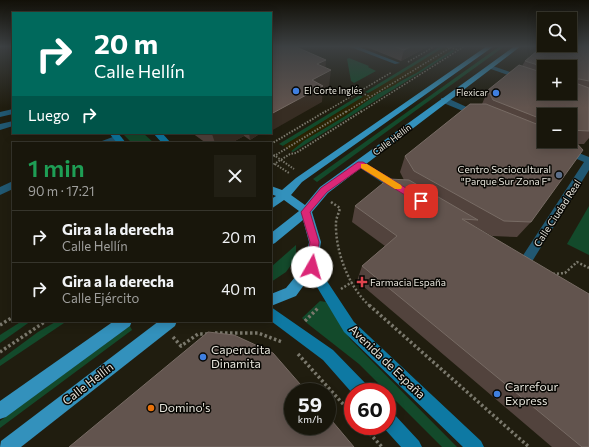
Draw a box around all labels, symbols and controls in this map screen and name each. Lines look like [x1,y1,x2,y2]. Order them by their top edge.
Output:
map controls [537,12,577,148]
button: search [537,12,577,52]
text: 20 m [94,26,158,60]
icon: right [28,28,80,80]
text: Calle Hellín [94,60,185,82]
button: + [537,60,577,100]
place label: El Corte Inglés [304,85,362,96]
marker: El Corte Inglés [291,86,301,96]
place label: Flexicar [456,87,488,98]
marker: Flexicar [491,88,501,98]
icon: right [78,104,100,126]
text: Luego [28,106,70,124]
button: − [537,108,577,148]
street label: Calle Hellín [370,122,413,158]
text: 1 min [28,153,85,182]
button: close [214,155,256,197]
place label: Centro Sociocultural "Parque Sur Zona F" [458,163,551,187]
marker: Centro Sociocultural "Parque Sur Zona F" [554,170,564,180]
street label: Calle Ciudad Real [531,177,583,249]
text: 90 m · 17:21 [28,183,95,199]
pin [404,184,438,218]
icon: arrive [410,190,432,212]
text: Gira a la derecha [62,220,174,238]
icon: right [28,226,50,248]
text: 20 m [222,228,256,246]
text: Calle Hellín [62,238,128,254]
position arrow [291,246,333,288]
text: Gira a la derecha [62,272,174,290]
place label: Farmacia España [370,276,446,288]
marker: Farmacia España [357,277,367,287]
icon: right [28,278,50,300]
text: 40 m [221,280,256,298]
text: Calle Ejército [62,290,139,306]
street label: Avenida de España [347,321,429,401]
place label: Caperucita Dinamita [211,342,271,370]
marker: Caperucita Dinamita [198,352,208,362]
street label: Calle Hellín [59,359,116,407]
place label: Carrefour Express [505,379,558,407]
speed limit sign: 60 [344,383,396,435]
marker: Carrefour Express [492,389,502,399]
text: 59 [298,392,322,416]
place label: Domino's [159,400,211,414]
marker: Domino's [146,403,156,413]
text: km/h [298,413,322,425]

